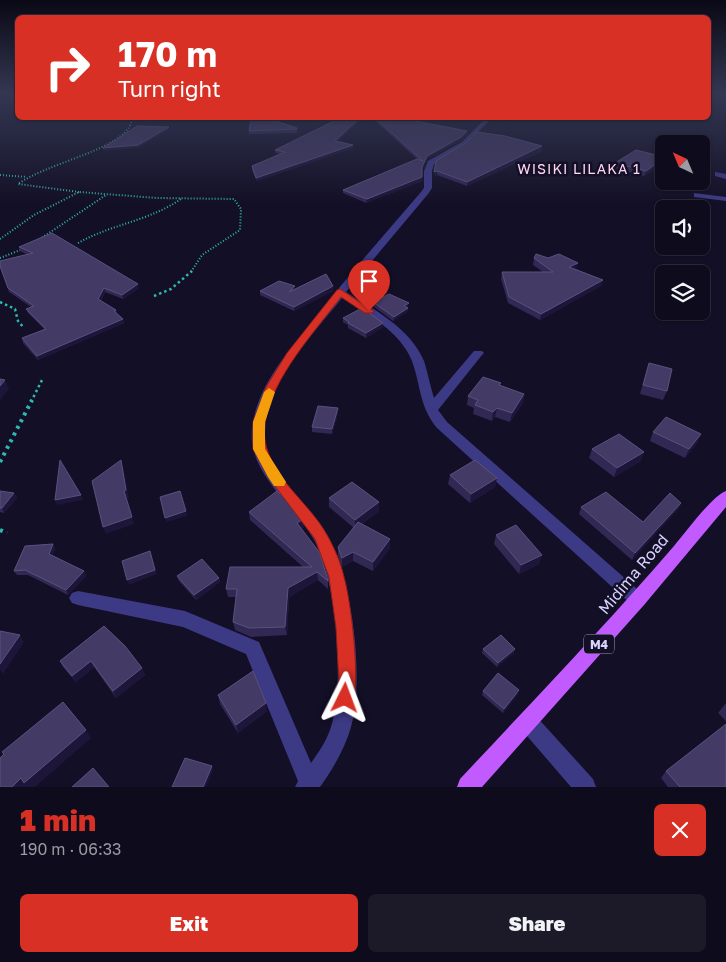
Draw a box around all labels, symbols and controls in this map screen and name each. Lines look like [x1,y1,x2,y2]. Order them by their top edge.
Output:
text: 170 m [118,33,217,75]
icon: right [35,35,100,100]
text: Turn right [118,75,221,102]
north arrow [655,135,710,190]
map controls [655,135,710,320]
district label: WISIKI LILAKA 1 [517,160,641,177]
button: sound [655,200,710,255]
pin [348,260,390,311]
button: layers [655,265,710,320]
icon: arrive [355,267,383,295]
street label: Midima Road [594,530,672,618]
road number: M4 [584,634,614,654]
position arrow [318,671,370,723]
text: 1 min [20,802,96,838]
button: close [654,804,706,856]
text: 190 m · 06:33 [20,839,121,859]
button: Exit [20,894,358,952]
button: Share [368,894,706,952]

